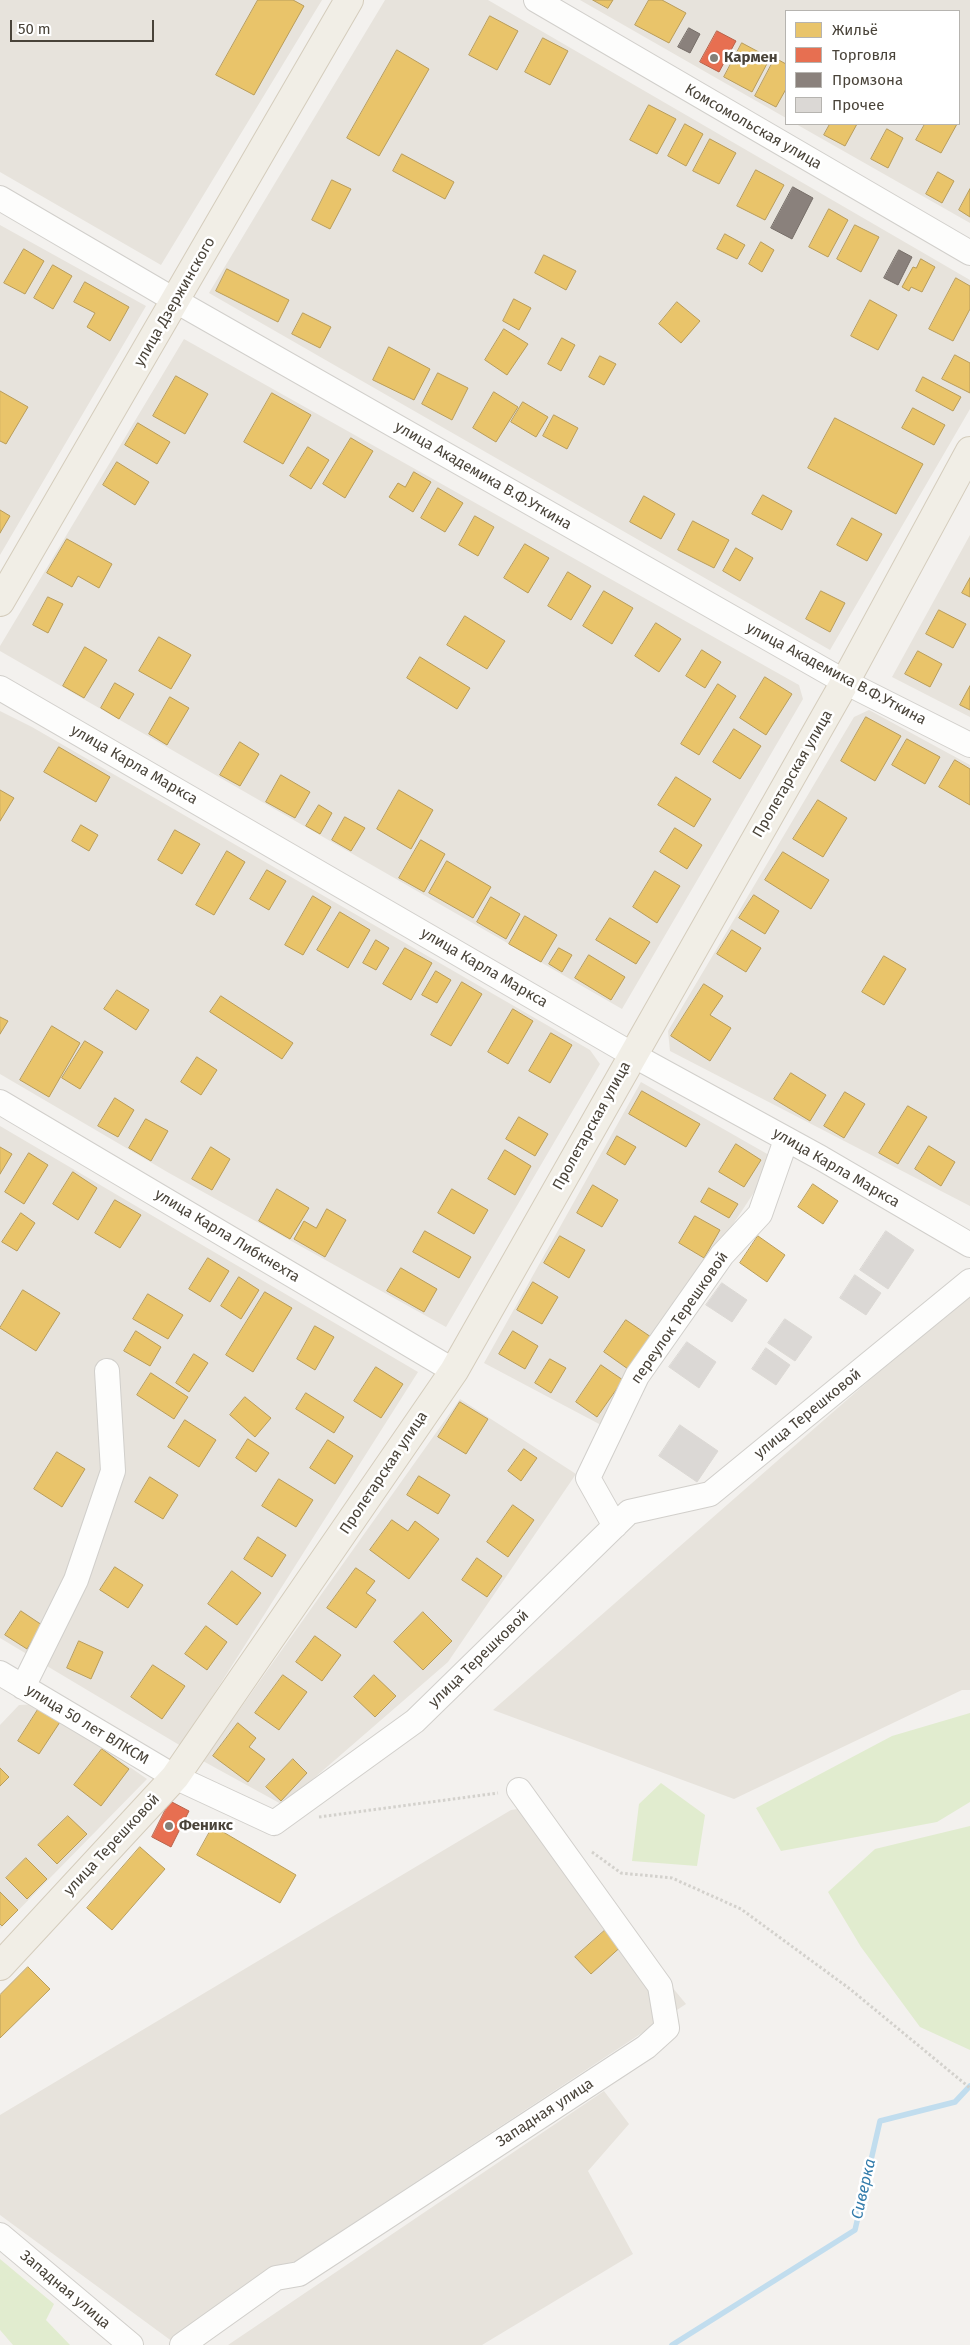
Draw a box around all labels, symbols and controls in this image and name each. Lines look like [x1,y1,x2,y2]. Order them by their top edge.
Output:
scale bar [12,10,156,42]
legend [785,10,960,125]
text: 50 m [18,20,51,38]
text: Жильё [832,21,878,39]
text: Торговля [832,46,897,64]
place label: Кармен [724,49,778,67]
marker: Кармен [708,52,720,64]
text: Промзона [832,71,903,89]
street label: Комсомольская улица [681,80,825,174]
text: Прочее [832,96,884,114]
street label: улица Дзержинского [131,234,219,370]
street label: улица Академика В.Ф.Уткина [391,418,575,534]
street label: улица Академика В.Ф.Уткина [743,619,929,729]
street label: Пролетарская улица [749,707,837,841]
street label: улица Карла Маркса [67,721,201,809]
street label: улица Карла Маркса [417,924,551,1012]
street label: Пролетарская улица [549,1059,635,1193]
street label: улица Карла Маркса [769,1124,903,1212]
street label: улица Карла Либкнехта [151,1186,303,1286]
street label: переулок Терешковой [628,1248,732,1388]
street label: улица Терешковой [751,1365,865,1463]
street label: Пролетарская улица [336,1408,432,1538]
street label: улица Терешковой [425,1607,533,1711]
street label: улица 50 лет ВЛКСМ [22,1681,152,1769]
street label: улица Терешковой [60,1790,164,1900]
place label: Феникс [179,1817,233,1835]
marker: Феникс [163,1820,175,1832]
street label: Западная улица [493,2075,597,2151]
water label: Сиверка [848,2157,880,2221]
street label: Западная улица [16,2247,114,2333]

